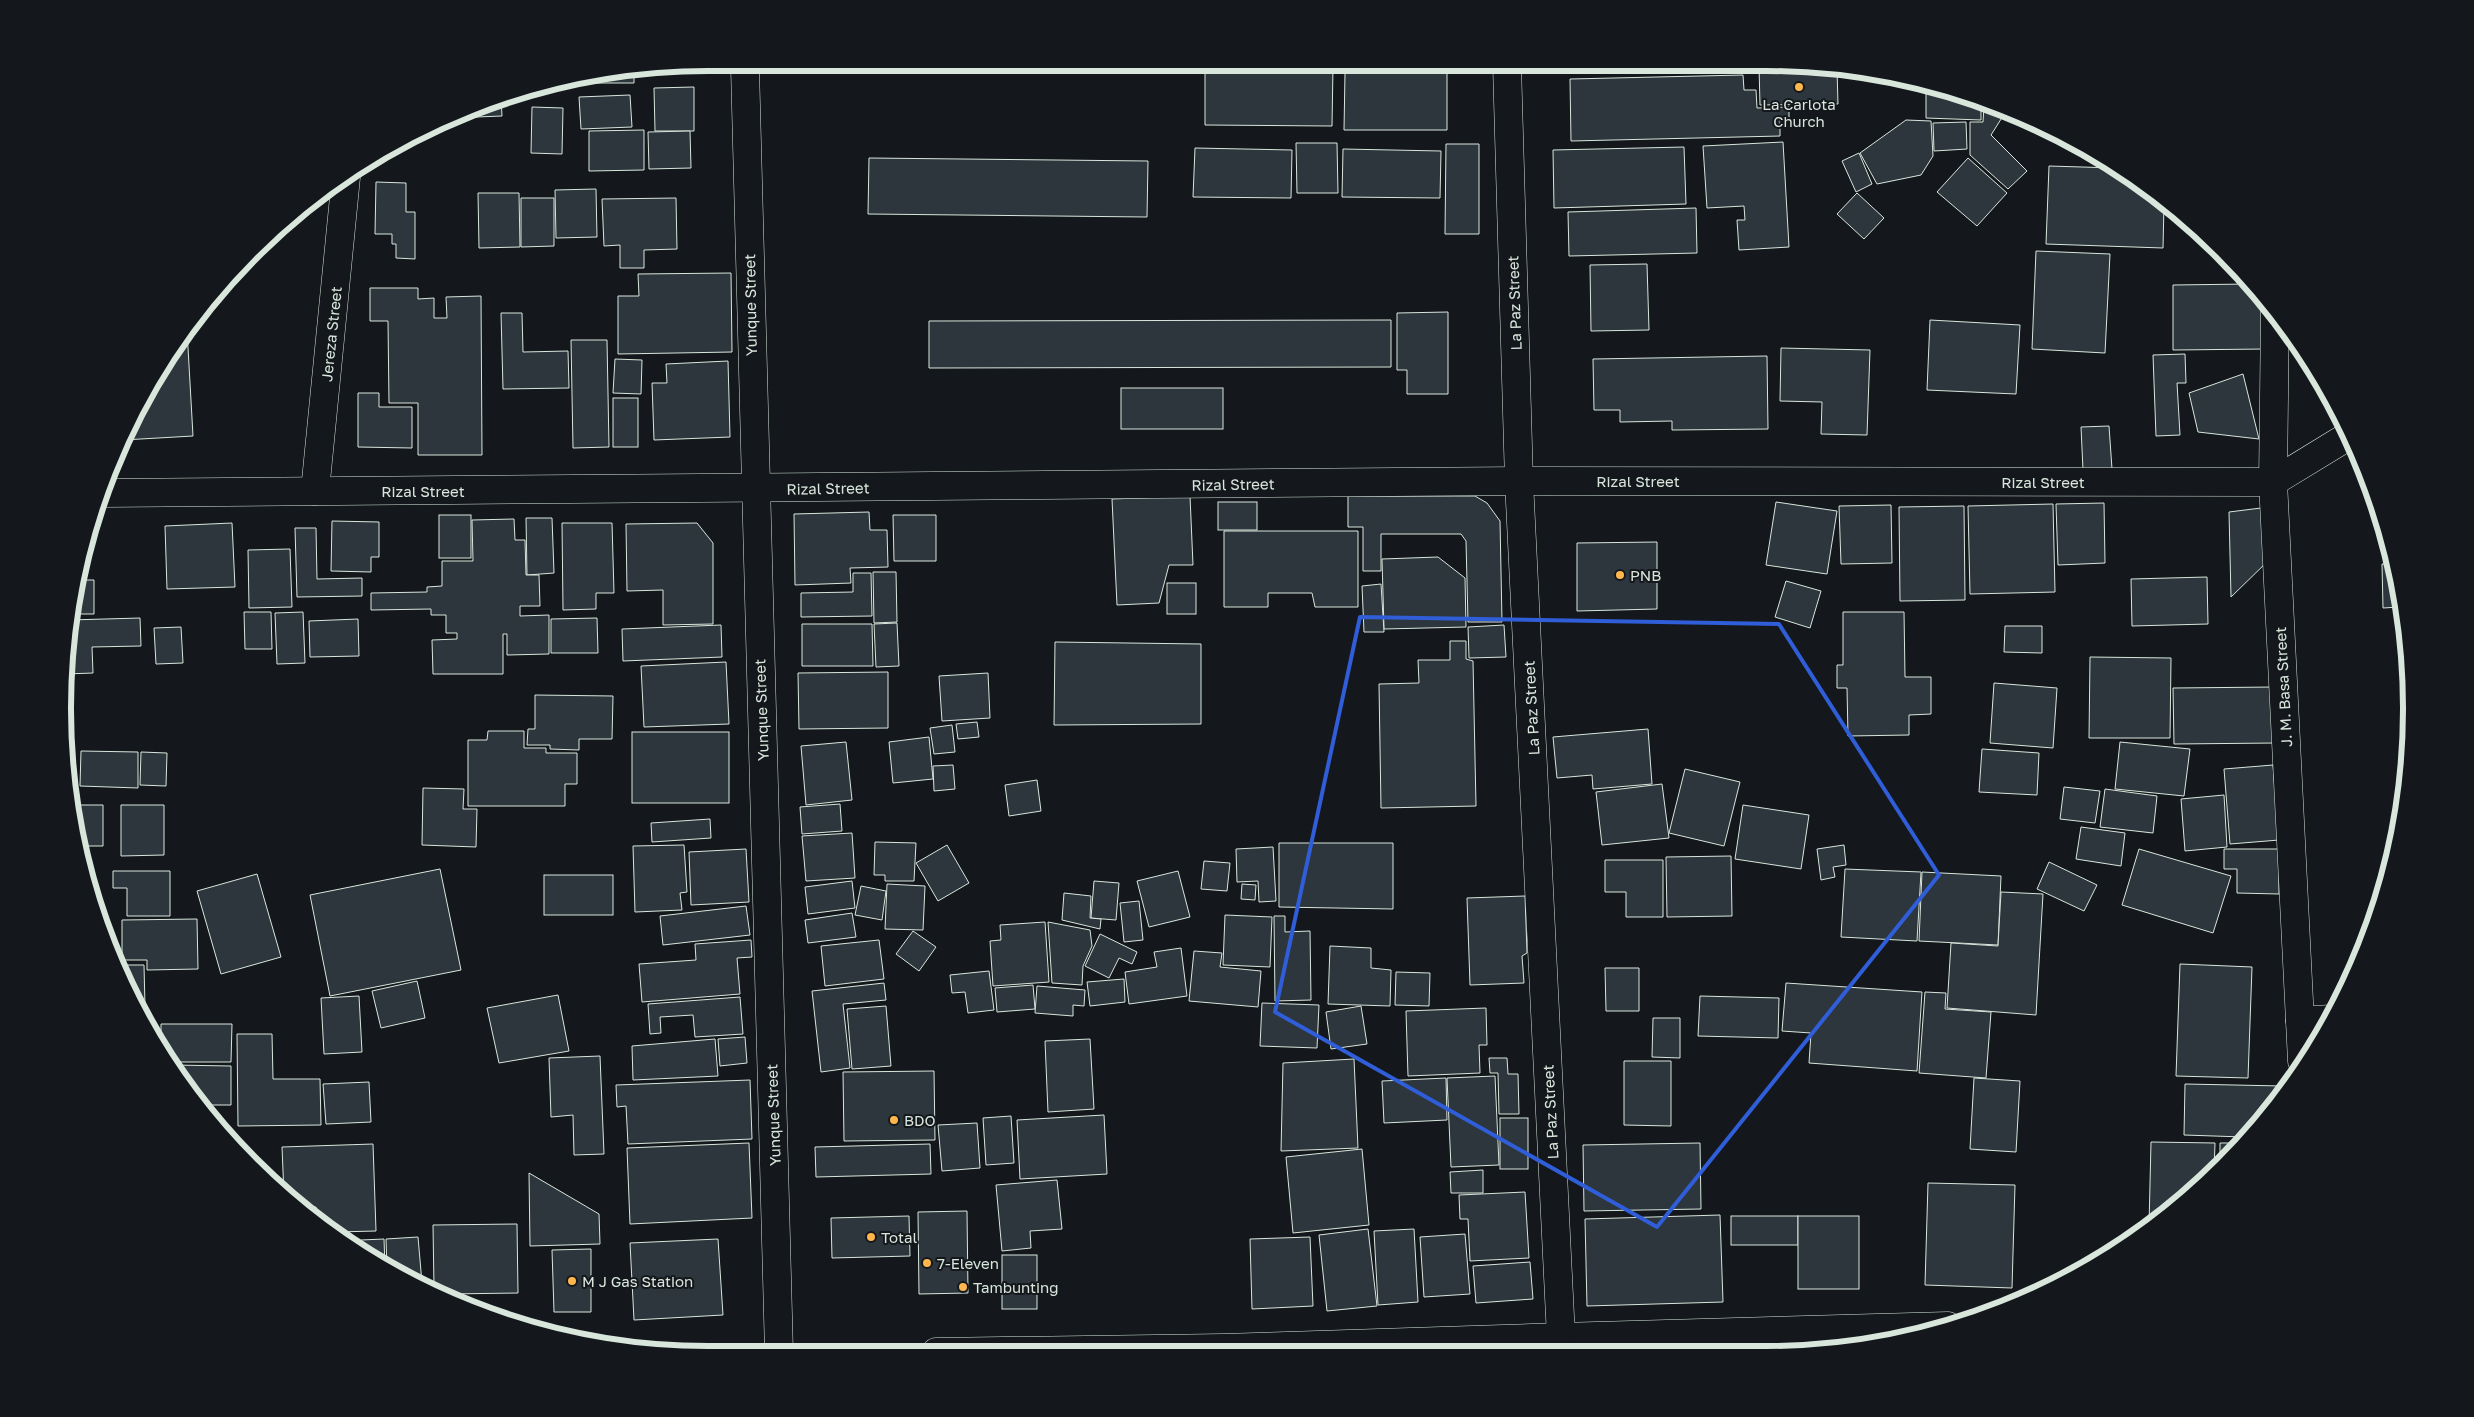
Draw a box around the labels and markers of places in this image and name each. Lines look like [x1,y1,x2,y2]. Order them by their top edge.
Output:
marker: La Carlota Church [1793,81,1805,93]
place label: La Carlota Church [1762,95,1836,130]
place label: PNB [1630,566,1661,584]
marker: PNB [1614,569,1626,581]
place label: BDO [904,1111,936,1129]
marker: BDO [888,1114,900,1126]
place label: Total [881,1228,917,1246]
marker: Total [865,1231,877,1243]
place label: 7-Eleven [937,1254,999,1272]
marker: 7-Eleven [921,1257,933,1269]
place label: M J Gas Station [582,1272,693,1290]
marker: M J Gas Station [566,1275,578,1287]
place label: Tambunting [973,1278,1059,1296]
marker: Tambunting [957,1281,969,1293]

